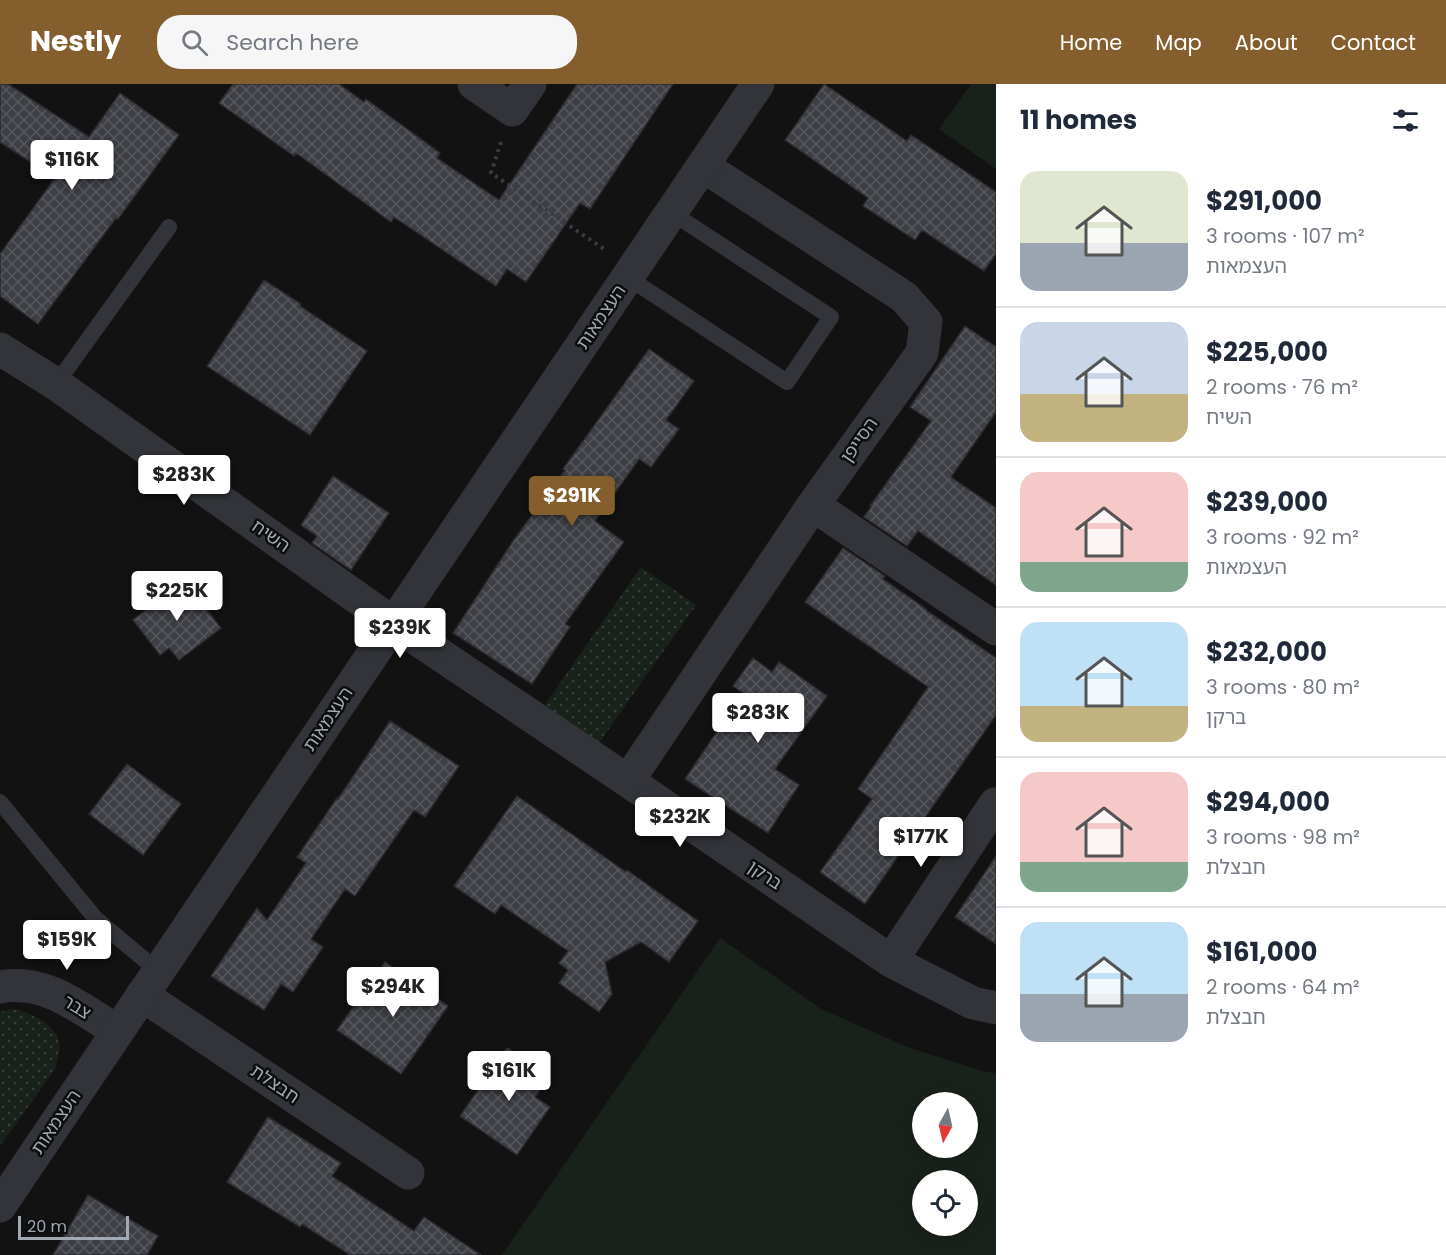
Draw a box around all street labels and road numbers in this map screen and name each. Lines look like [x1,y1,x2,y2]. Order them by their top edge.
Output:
street label: העצמאות [570,279,631,354]
street label: הסייפן [834,412,883,467]
street label: השיח [247,513,295,558]
street label: העצמאות [297,681,358,756]
street label: ברקן [743,854,787,895]
street label: צבר [58,988,96,1025]
street label: חבצלת [246,1058,305,1109]
street label: העצמאות [25,1084,86,1159]

